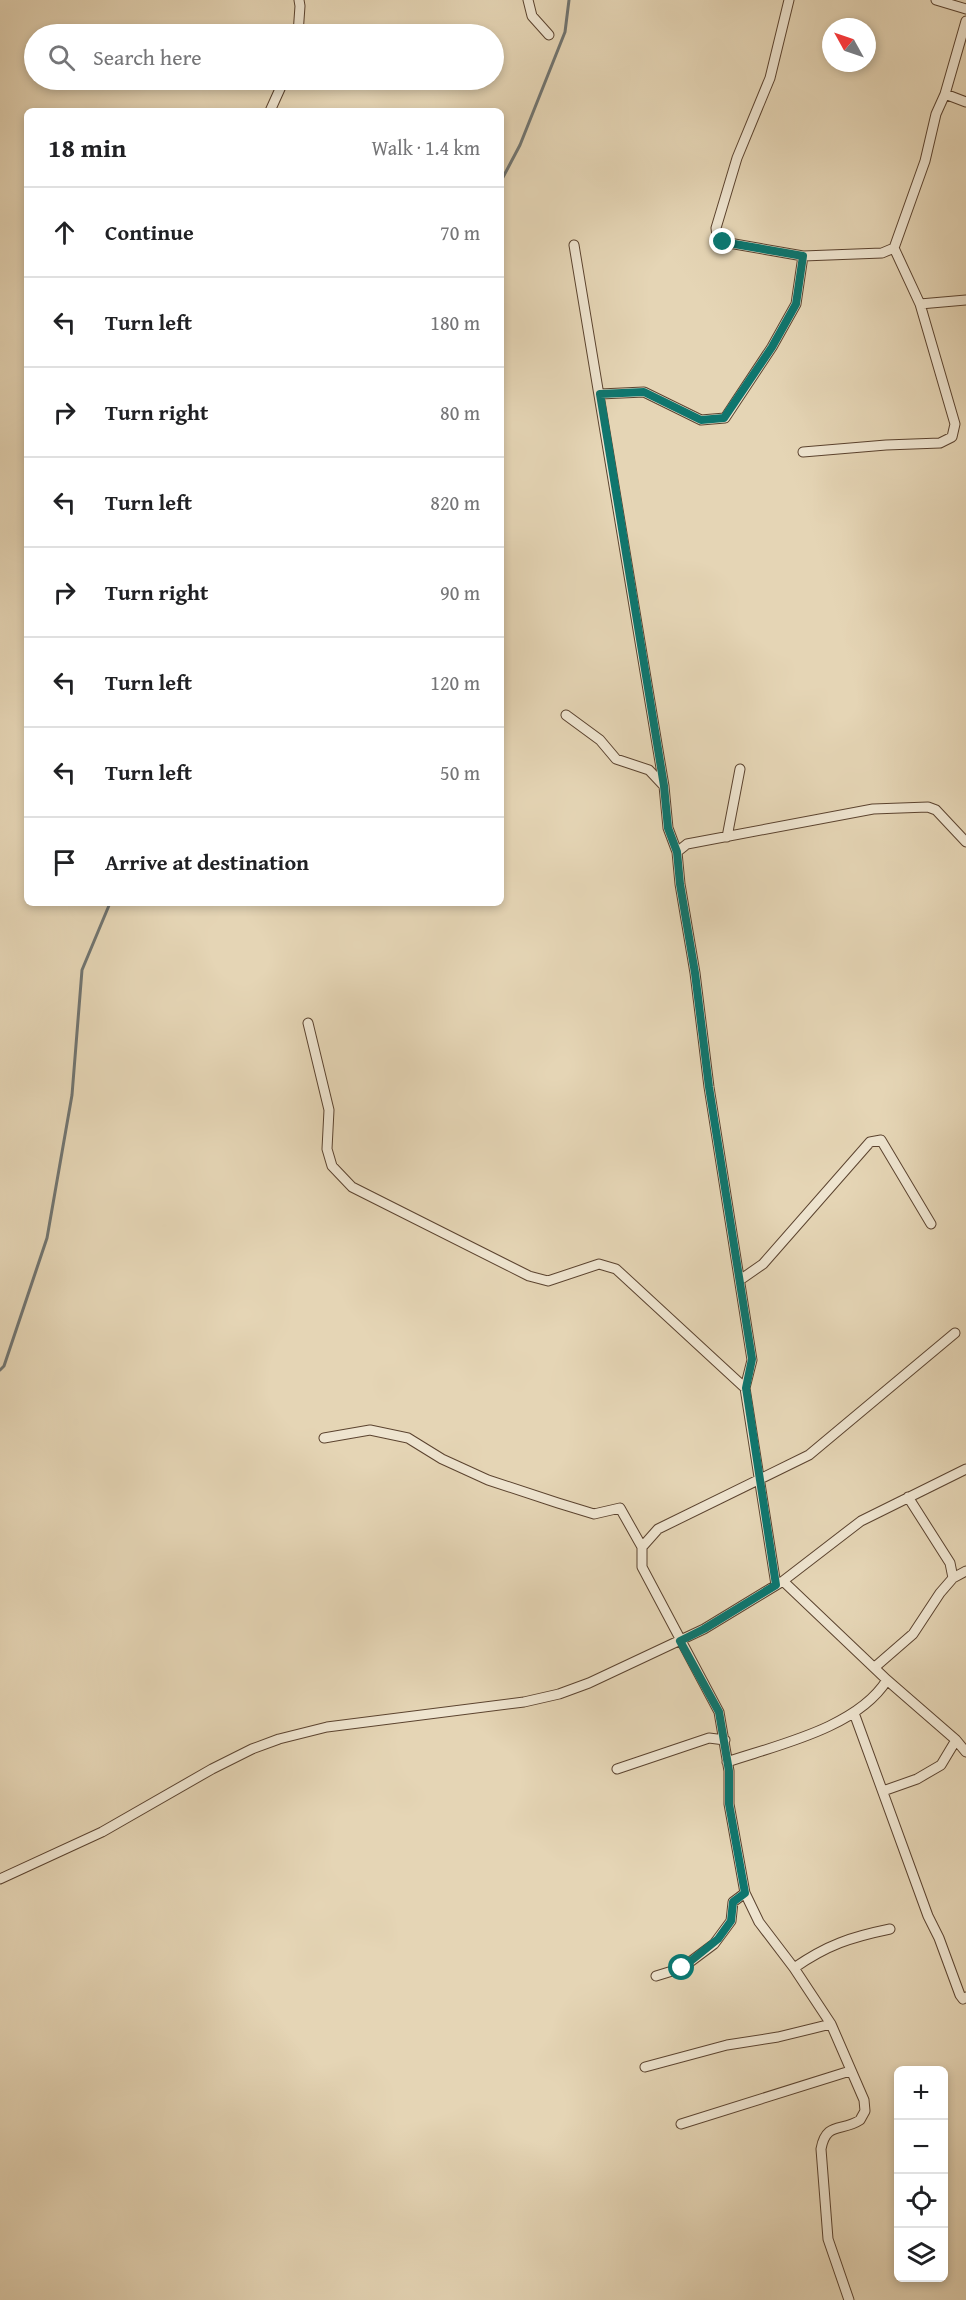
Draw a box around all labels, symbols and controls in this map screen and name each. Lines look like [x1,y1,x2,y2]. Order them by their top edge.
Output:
north arrow [822,18,876,72]
search box [24,24,504,90]
icon: search [45,41,78,74]
text: Search here [93,41,202,73]
text: 18 min [48,128,126,167]
text: Walk · 1.4 km [371,133,480,162]
icon: ahead [48,216,81,249]
text: Continue [105,216,194,248]
text: 70 m [440,218,480,247]
route end [709,228,735,254]
icon: left [48,306,81,339]
text: Turn left [105,306,192,338]
text: 180 m [430,308,480,337]
icon: right [48,396,81,429]
text: Turn right [105,396,208,428]
text: 80 m [440,398,480,427]
icon: left [48,486,81,519]
text: Turn left [105,486,192,518]
text: 820 m [430,488,480,517]
icon: right [48,576,81,609]
text: Turn right [105,576,208,608]
text: 90 m [440,578,480,607]
icon: left [48,666,81,699]
text: Turn left [105,666,192,698]
text: 120 m [430,668,480,697]
icon: left [48,756,81,789]
text: Turn left [105,756,192,788]
text: 50 m [440,758,480,787]
icon: arrive [48,846,81,879]
text: Arrive at destination [105,846,309,878]
route start [668,1954,694,1980]
map controls [894,2066,948,2282]
button: + [894,2066,948,2120]
button: − [894,2120,948,2174]
button: locate [894,2174,948,2228]
button: layers [894,2228,948,2282]

